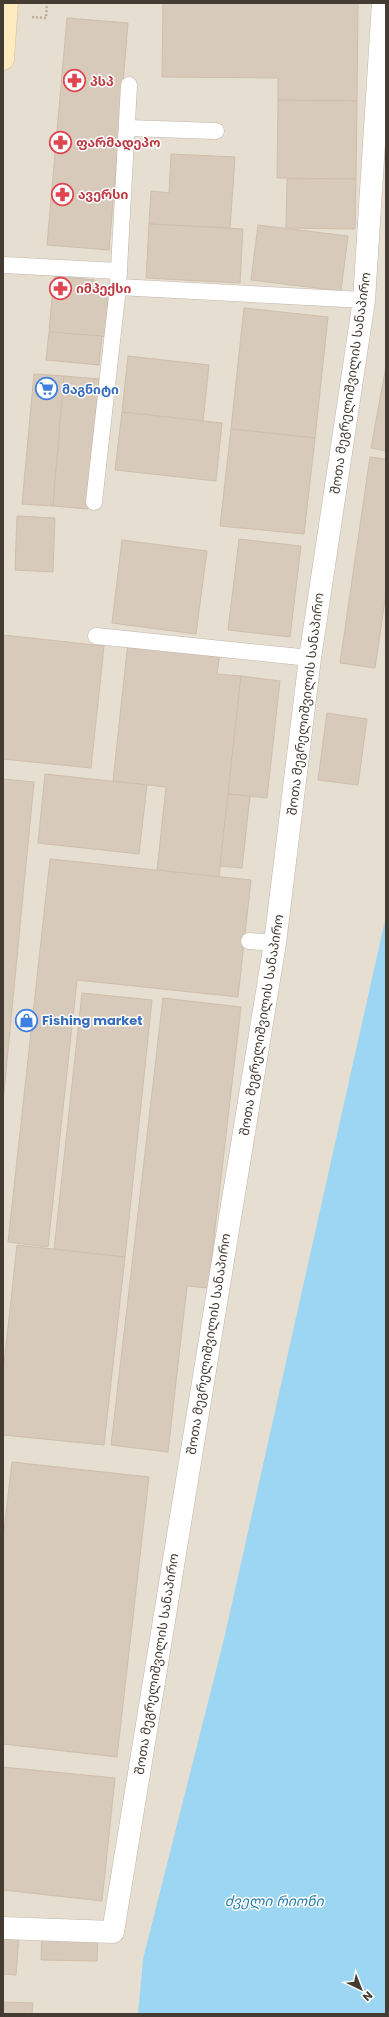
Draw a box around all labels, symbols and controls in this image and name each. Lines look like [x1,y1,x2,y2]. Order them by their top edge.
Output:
pharmacy icon: პსპ [61,68,87,94]
place label: პსპ [90,72,114,91]
pharmacy icon: ფარმადეპო [47,129,73,155]
place label: ფარმადეპო [76,133,160,152]
pharmacy icon: ავერსი [49,181,75,207]
place label: ავერსი [78,185,128,204]
street label: შოთა მეგრელიშვილის სანაპირო [326,271,375,495]
pharmacy icon: იმპექსი [48,275,74,301]
place label: იმპექსი [76,279,131,298]
supermarket icon: მაგნიტი [33,376,59,402]
place label: მაგნიტი [62,380,119,399]
street label: შოთა მეგრელიშვილის სანაპირო [282,592,329,816]
street label: შოთა მეგრელიშვილის სანაპირო [235,913,288,1137]
shop icon: Fishing market [14,1007,40,1033]
place label: Fishing market [42,1011,143,1030]
street label: შოთა მეგრელიშვილის სანაპირო [182,1232,235,1456]
street label: შოთა მეგრელიშვილის სანაპირო [130,1552,183,1776]
water label: ძველი რიონი [224,1891,324,1911]
north arrow [341,1969,381,2009]
text: N [359,1988,376,2005]

